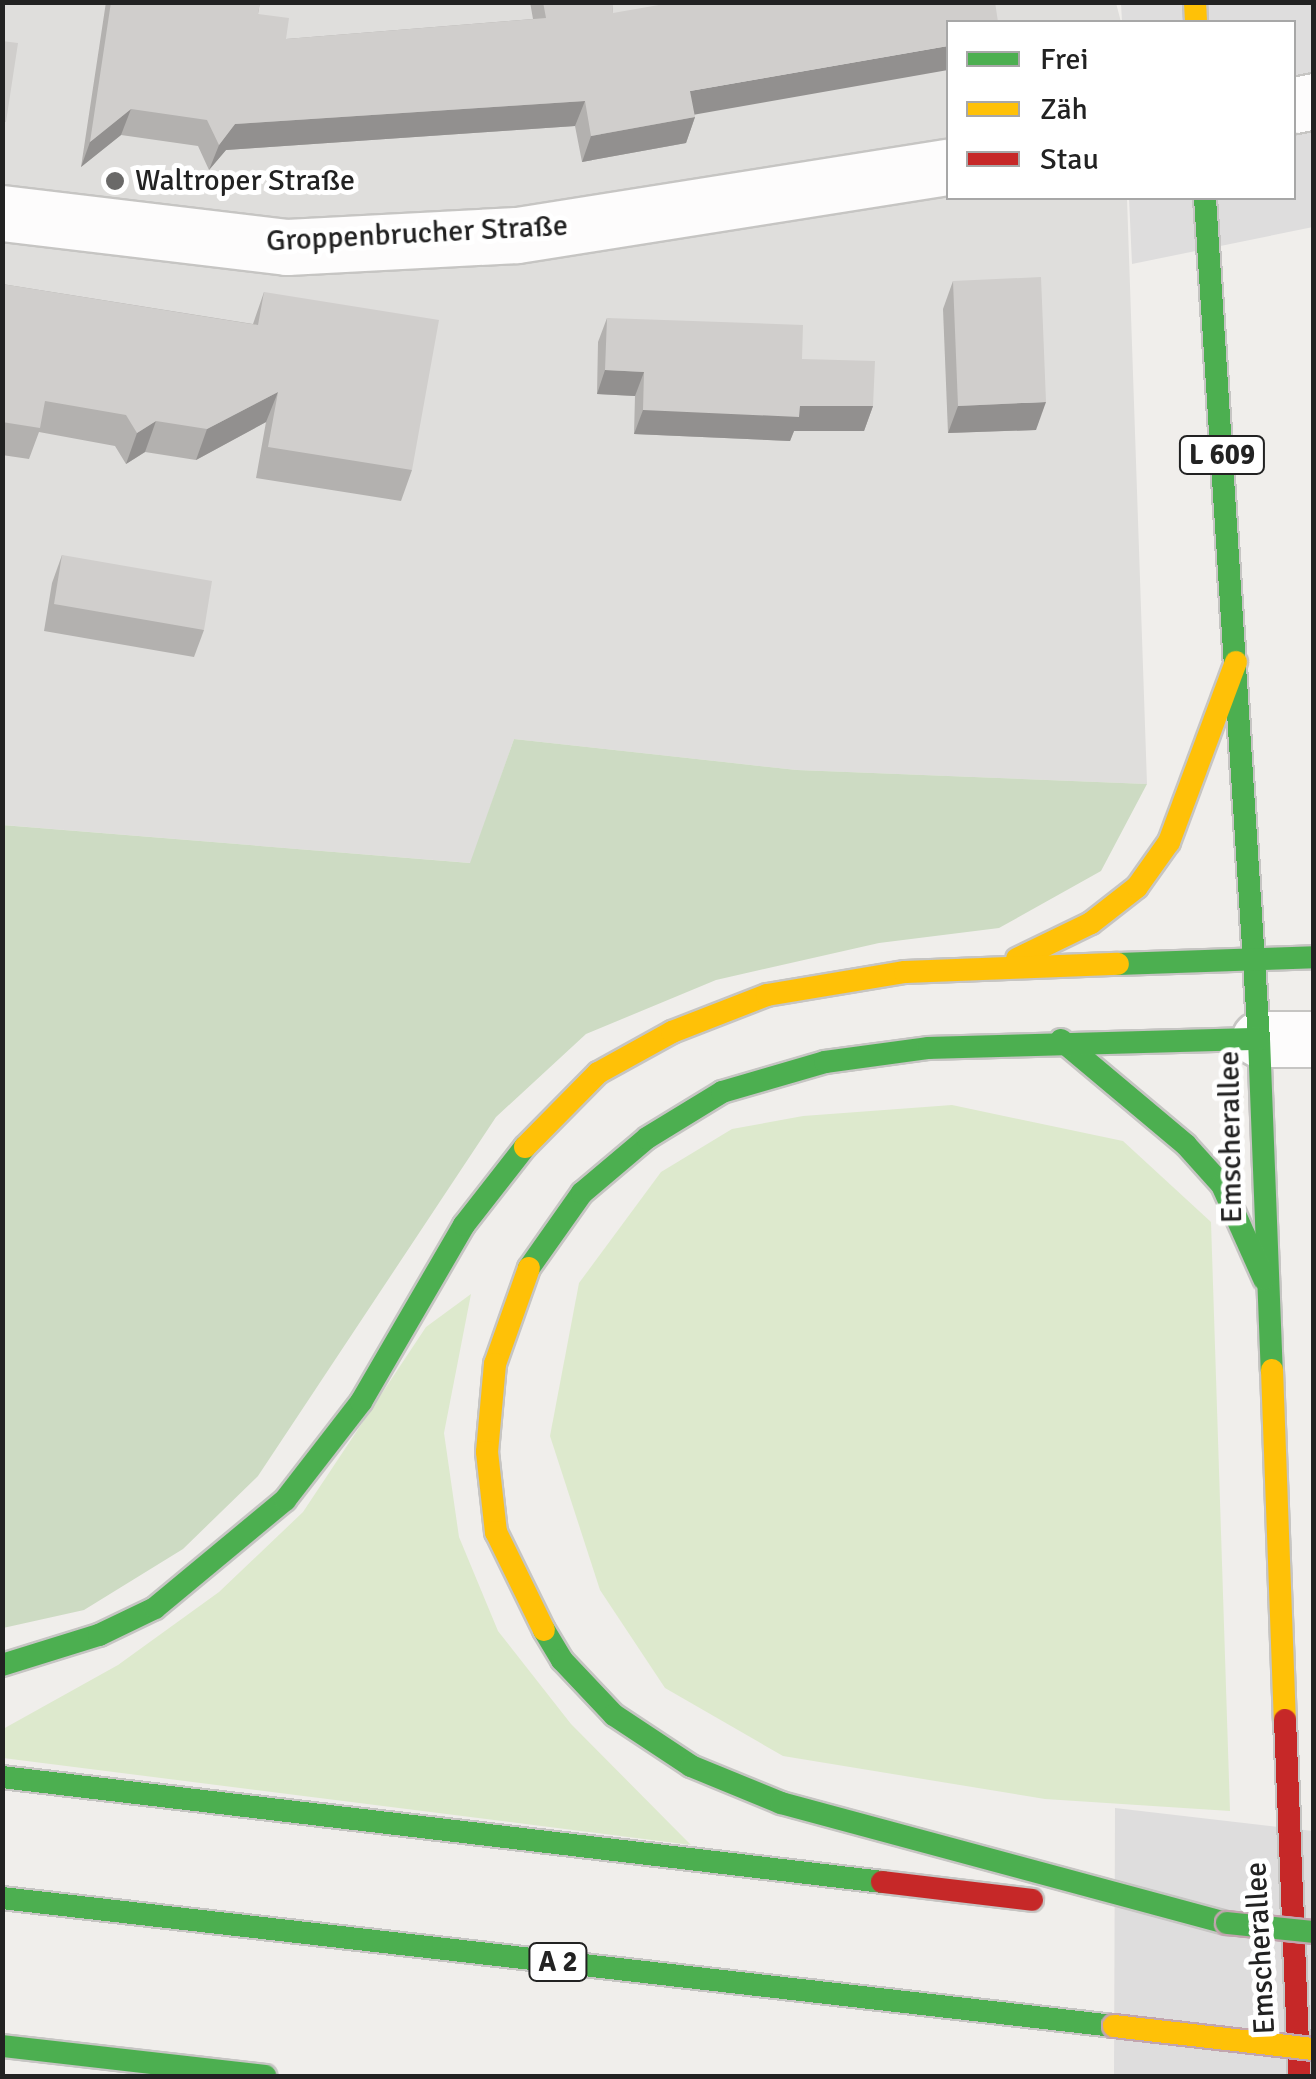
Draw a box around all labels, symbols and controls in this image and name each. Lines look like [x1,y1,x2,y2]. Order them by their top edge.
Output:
legend [946,20,1296,200]
text: Frei [1040,41,1089,78]
text: Zäh [1040,91,1088,128]
text: Stau [1040,141,1099,178]
place label: Waltroper Straße [135,163,355,199]
marker: Waltroper Straße [104,170,126,192]
street label: Groppenbrucher Straße [265,208,569,260]
road number: L 609 [1177,432,1267,478]
street label: Emscherallee [1211,1050,1251,1224]
street label: Emscherallee [1239,1861,1283,2035]
road number: A 2 [528,1939,588,1985]

